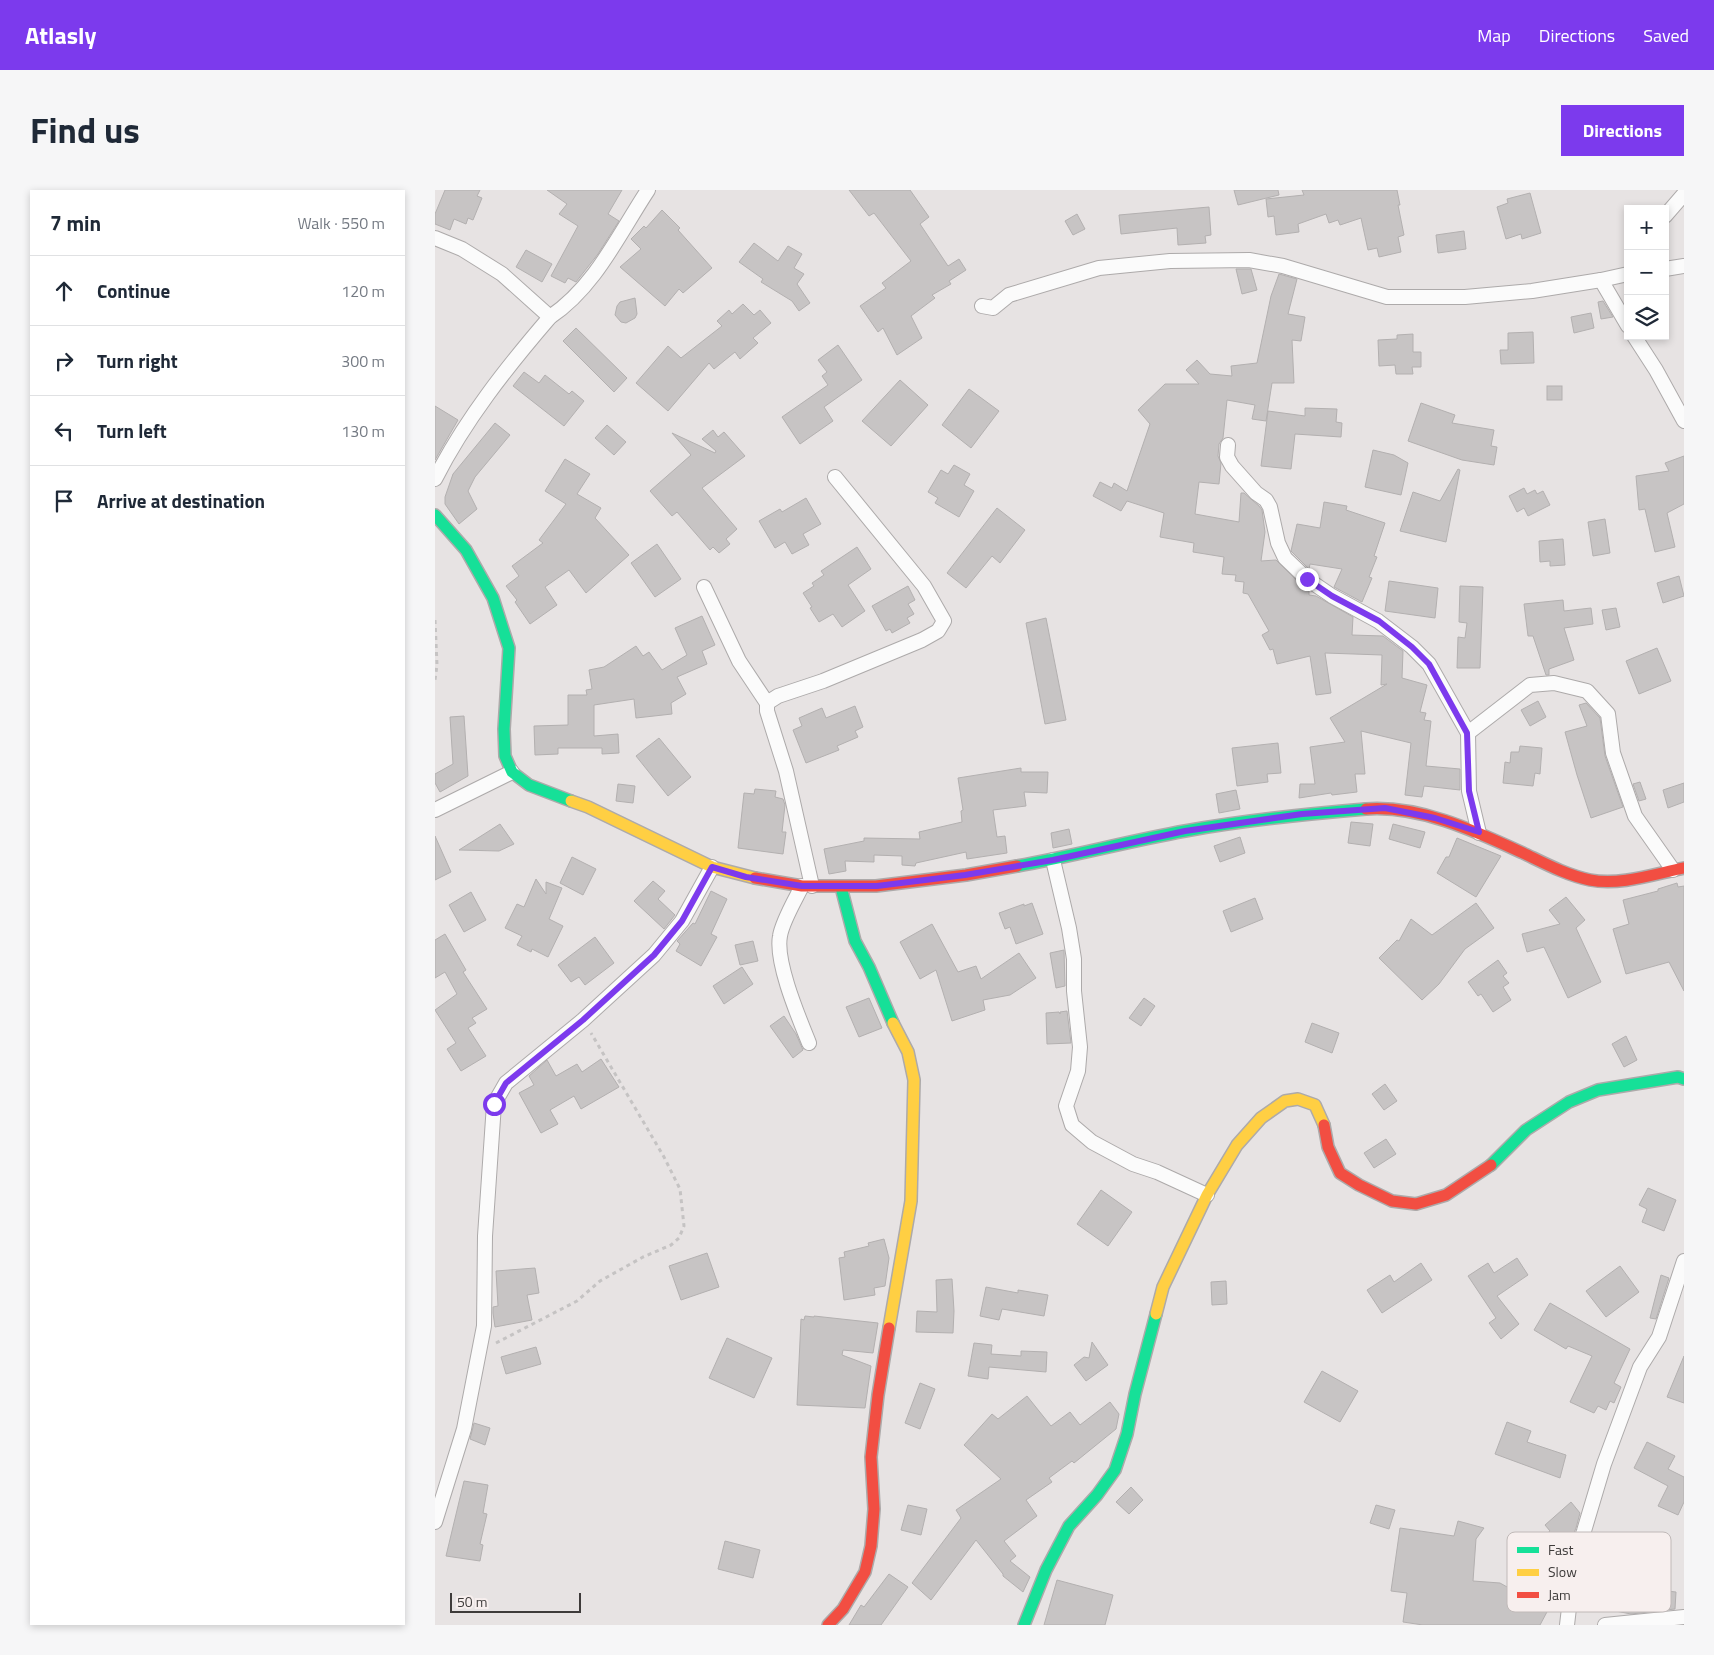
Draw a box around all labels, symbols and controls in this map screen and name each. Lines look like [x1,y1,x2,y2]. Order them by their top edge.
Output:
text: Atlasly [25,17,96,53]
text: Map [1477,22,1511,49]
text: Directions [1539,22,1615,49]
text: Saved [1643,22,1689,49]
text: Find us [30,103,140,157]
button: Directions [1561,105,1684,156]
map controls [1624,205,1669,340]
button: + [1624,205,1669,250]
text: 7 min [50,207,101,239]
text: Walk · 550 m [297,211,385,235]
button: − [1624,250,1669,295]
text: Continue [97,276,170,305]
icon: ahead [50,277,78,305]
text: 120 m [341,279,385,303]
button: layers [1624,295,1669,340]
text: Turn right [97,346,178,375]
icon: right [50,347,78,375]
text: 300 m [341,349,385,373]
text: Turn left [97,416,167,445]
icon: left [50,417,78,445]
text: 130 m [341,419,385,443]
text: Arrive at destination [97,486,265,515]
icon: arrive [50,487,78,515]
route end [1296,568,1319,591]
route start [483,1093,506,1116]
legend [1507,1532,1671,1612]
text: Fast [1548,1539,1573,1560]
text: Slow [1548,1561,1577,1582]
text: Jam [1548,1584,1571,1605]
scale bar [450,1590,581,1613]
text: 50 m [457,1591,487,1612]

